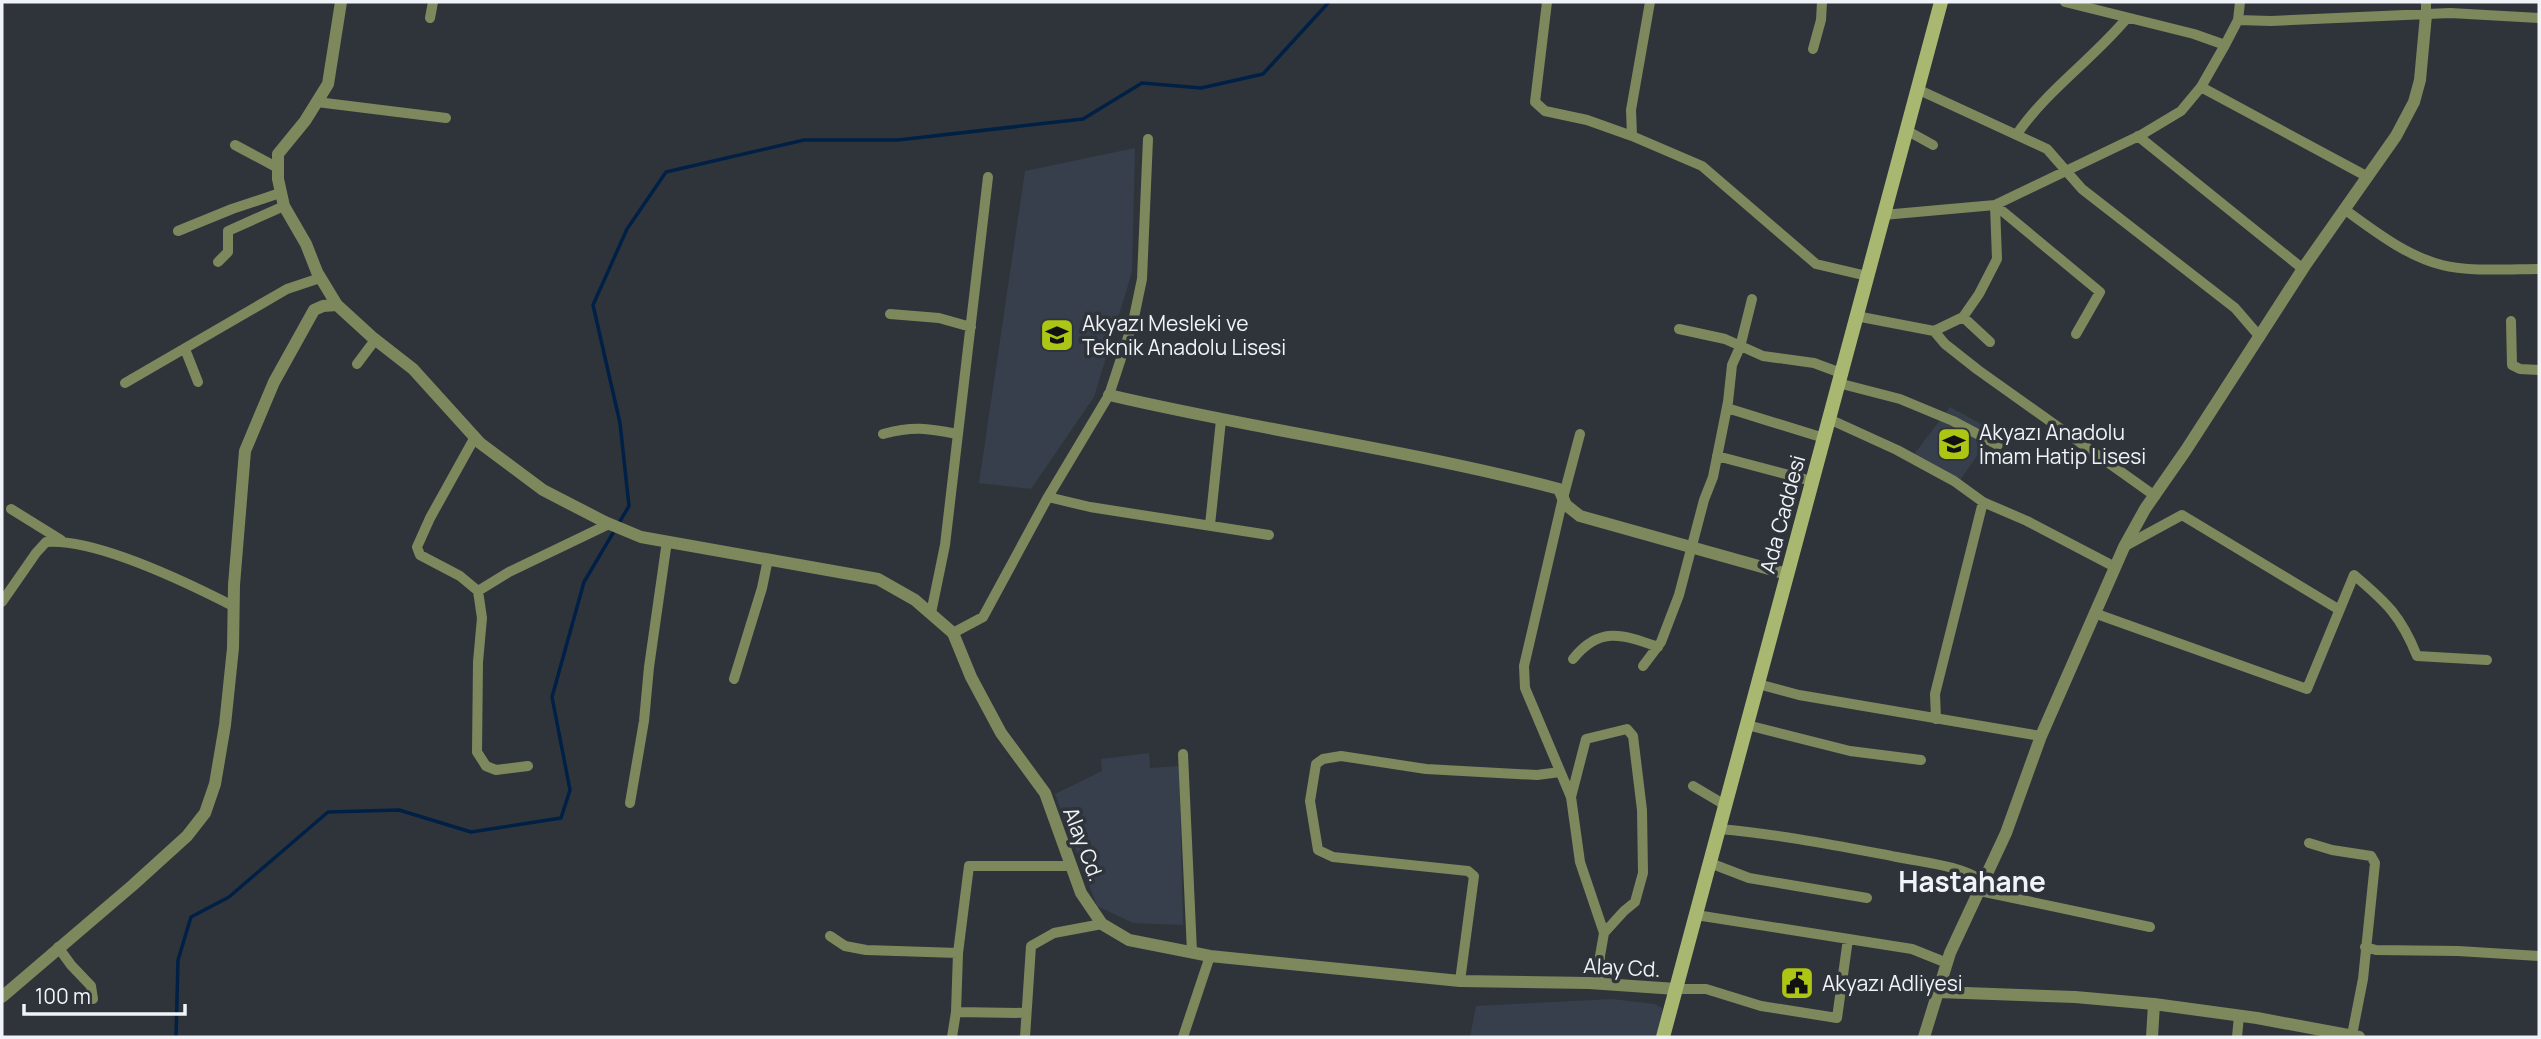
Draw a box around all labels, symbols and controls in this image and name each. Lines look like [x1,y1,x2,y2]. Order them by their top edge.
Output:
place label: Akyazı Mesleki ve Teknik Anadolu Lisesi [1082,309,1286,361]
school or university icon: Akyazı Mesleki ve Teknik Anadolu Lisesi [1038,316,1076,354]
place label: Akyazı Anadolu İmam Hatip Lisesi [1979,418,2146,470]
school or university icon: Akyazı Anadolu İmam Hatip Lisesi [1935,425,1973,463]
street label: Ada Caddesi [1753,452,1811,576]
street label: Alay Cd. [1057,803,1111,885]
district label: Hastahane [1898,862,2046,900]
street label: Alay Cd. [1583,951,1661,983]
public building icon: Akyazı Adliyesi [1778,964,1816,1002]
place label: Akyazı Adliyesi [1822,969,1963,997]
scale bar [24,972,186,1016]
text: 100 m [35,982,91,1010]

